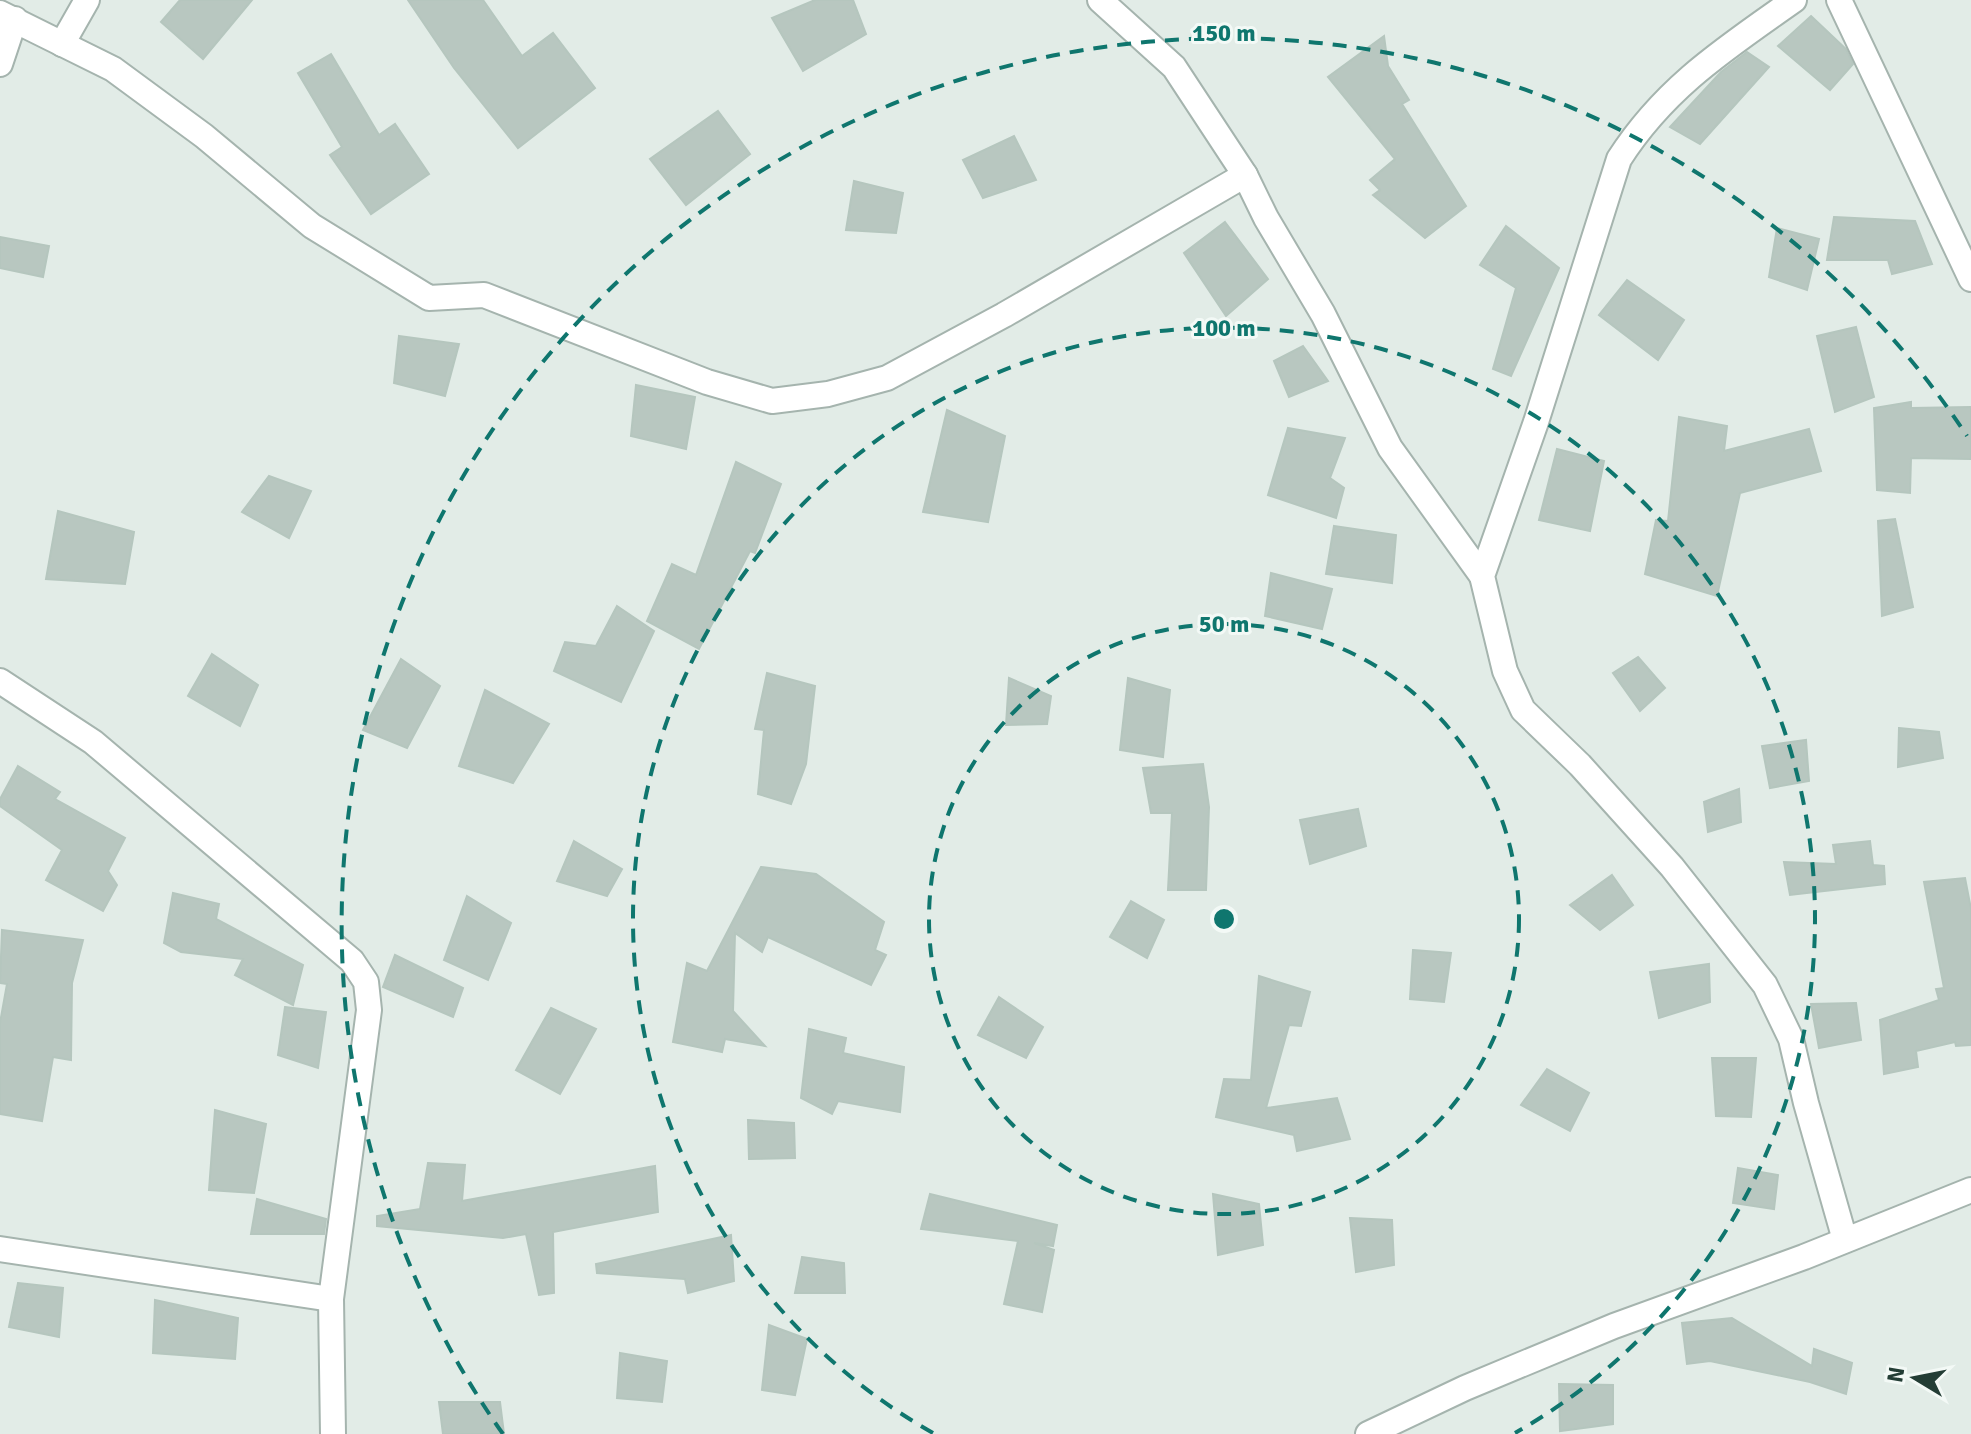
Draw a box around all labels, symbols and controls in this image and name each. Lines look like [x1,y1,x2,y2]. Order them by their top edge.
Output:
text: 150 m [1192,18,1256,48]
text: 100 m [1192,313,1256,343]
text: 50 m [1199,609,1249,639]
centre of rings [1210,905,1238,933]
north arrow [1875,1338,1955,1418]
text: N [1881,1365,1910,1384]

